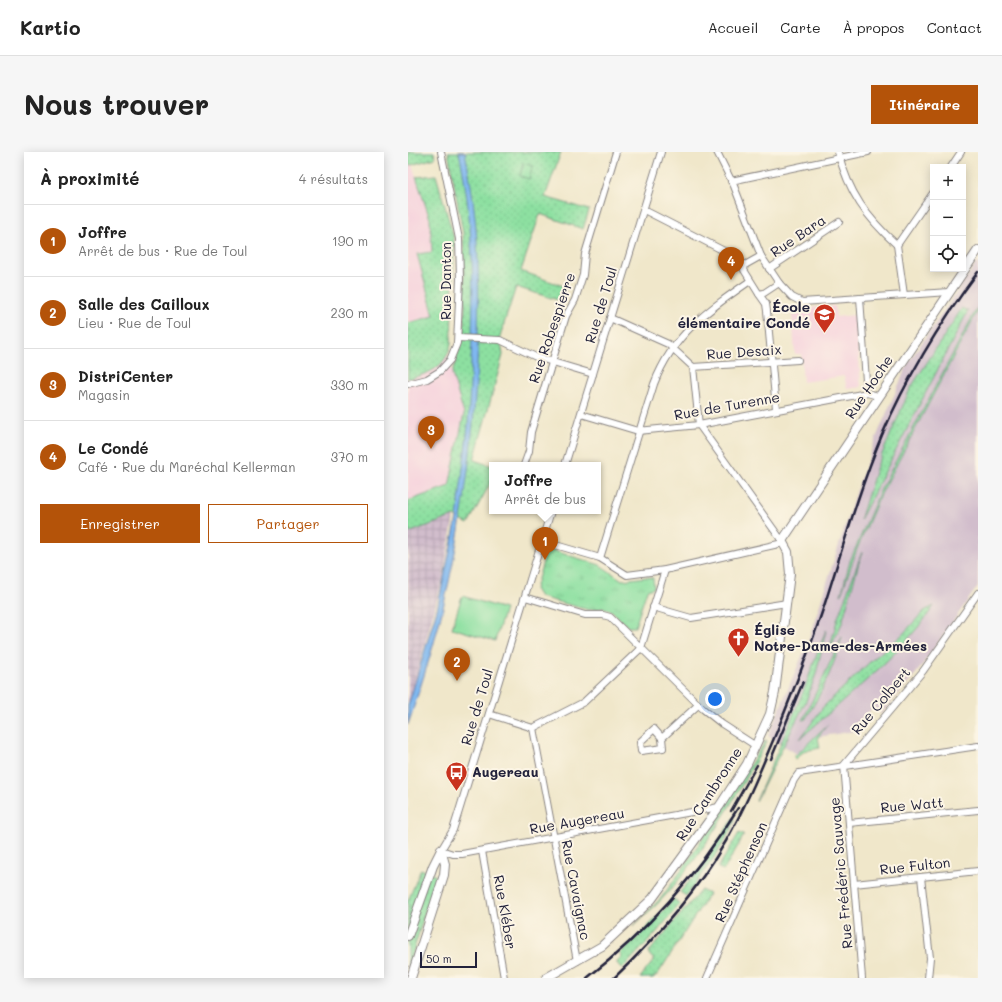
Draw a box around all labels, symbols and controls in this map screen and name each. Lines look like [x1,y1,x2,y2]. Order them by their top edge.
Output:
text: Kartio [20,15,80,40]
text: Accueil [708,18,758,37]
text: Carte [780,18,821,37]
text: À propos [843,18,905,37]
text: Contact [927,18,982,37]
button: Itinéraire [871,85,978,124]
text: Nous trouver [24,86,209,122]
map controls [930,164,966,272]
button: + [930,164,966,200]
text: À proximité [40,167,139,189]
text: 4 résultats [299,170,368,187]
button: − [930,200,966,236]
street label: Rue Bara [766,210,829,261]
text: Joffre [78,222,127,242]
text: 1 [50,232,56,249]
text: 190 m [332,232,368,249]
button: locate [930,236,966,272]
text: Arrêt de bus · Rue de Toul [78,242,248,259]
street label: Rue Danton [436,242,455,320]
pin: 4 [718,247,744,280]
street label: Rue de Toul [580,264,621,345]
street label: Rue Robespierre [524,270,579,386]
text: Salle des Cailloux [78,294,210,314]
place label: École élémentaire Condé [678,297,810,332]
school or university icon: École élémentaire Condé [812,302,838,335]
text: 2 [49,304,57,321]
text: 230 m [331,304,368,321]
text: Lieu · Rue de Toul [78,314,191,331]
street label: Rue Desaix [706,339,782,364]
street label: Rue Hoche [840,351,897,422]
text: DistriCenter [78,366,173,386]
text: 3 [49,376,57,393]
text: 330 m [330,376,368,393]
text: Magasin [78,386,130,403]
street label: Rue de Turenne [673,387,781,424]
pin: 3 [418,416,444,449]
text: Le Condé [78,438,148,458]
text: 4 [49,448,57,465]
text: 370 m [331,448,368,465]
text: Café · Rue du Maréchal Kellerman [78,458,295,475]
popup [489,462,601,514]
text: Joffre [504,470,553,490]
text: Arrêt de bus [504,490,586,507]
button: Enregistrer [40,504,200,543]
button: Partager [208,504,368,543]
pin: 1 [532,527,558,560]
place label: Église Notre-Dame-des-Armées [754,620,927,655]
church icon: Église Notre-Dame-des-Armées [726,625,752,658]
pin: 2 [444,648,470,681]
street label: Rue Colbert [847,663,914,738]
street label: Rue de Toul [456,666,497,747]
your location [705,689,725,709]
street label: Rue Cambronne [671,743,746,844]
bus stop icon: Augereau [443,759,469,792]
place label: Augereau [472,762,539,781]
street label: Rue Watt [880,792,944,817]
street label: Rue Frédéric Sauvage [824,796,857,950]
street label: Rue Augereau [528,803,626,838]
street label: Rue Stéphenson [710,818,771,925]
street label: Rue Cavaignac [557,838,596,942]
street label: Rue Fulton [879,852,951,879]
street label: Rue Kléber [490,873,521,951]
scale bar [420,950,477,969]
text: 50 m [426,951,452,966]

